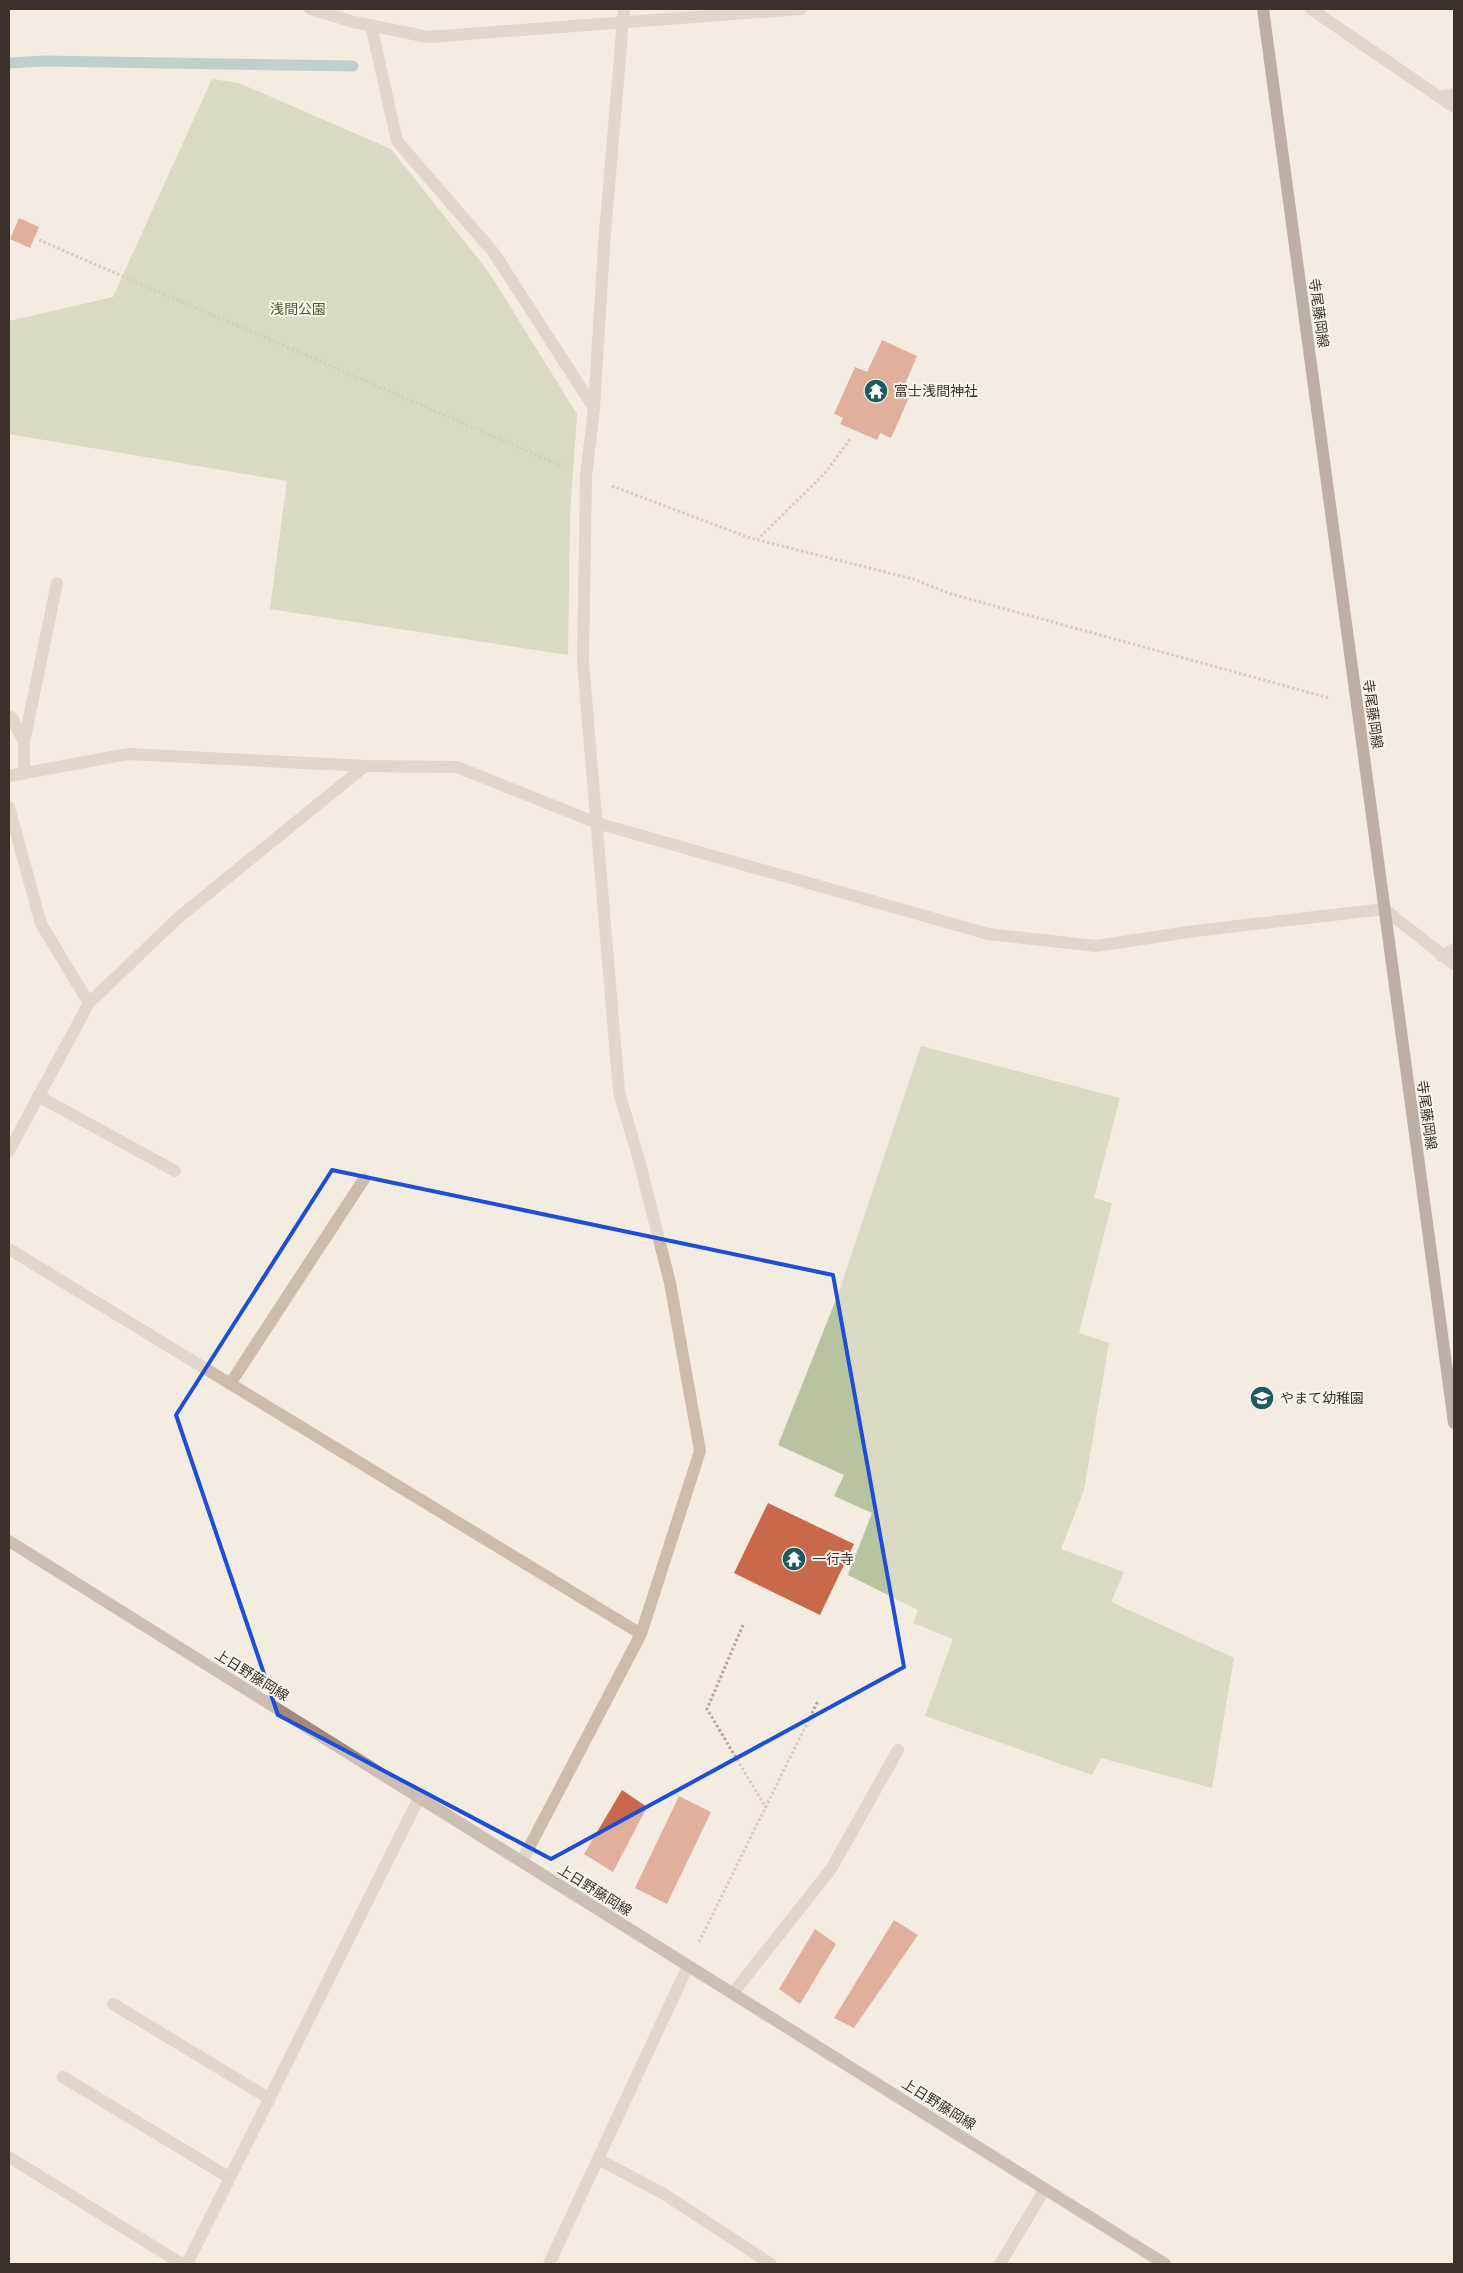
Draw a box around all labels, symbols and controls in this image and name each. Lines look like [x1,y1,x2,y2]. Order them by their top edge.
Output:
street label: 寺尾藤岡線 [1306,277,1332,349]
park label: 浅間公園 [270,301,326,317]
temple icon: 富士浅間神社 [863,378,889,404]
place label: 富士浅間神社 [894,383,978,399]
street label: 寺尾藤岡線 [1360,678,1386,750]
street label: 寺尾藤岡線 [1414,1079,1440,1151]
school or university icon: やまて幼稚園 [1249,1385,1275,1411]
place label: やまて幼稚園 [1280,1390,1364,1406]
temple icon: 一行寺 [781,1546,807,1572]
place label: 一行寺 [812,1551,854,1567]
street label: 上日野藤岡線 [212,1646,292,1704]
street label: 上日野藤岡線 [555,1861,635,1919]
street label: 上日野藤岡線 [899,2075,979,2133]

